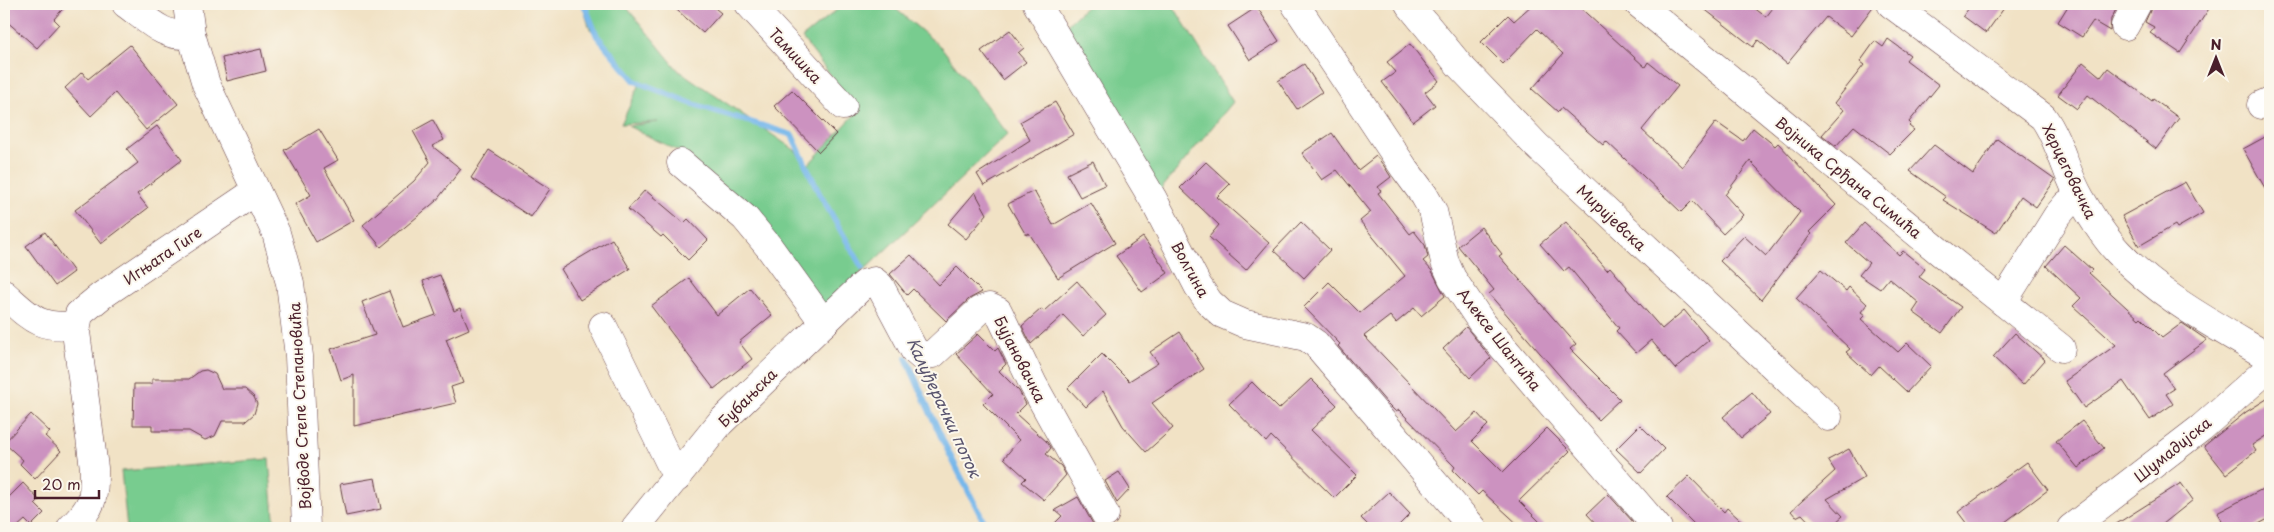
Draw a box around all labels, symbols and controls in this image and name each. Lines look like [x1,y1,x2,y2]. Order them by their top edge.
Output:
street label: Тамишка [764,22,828,88]
north arrow [2192,32,2242,82]
text: N [2210,34,2222,55]
street label: Војника Срђана Симића [1771,111,1928,244]
street label: Херцеговачка [2037,120,2103,223]
street label: Миријевска [1572,179,1653,256]
street label: Игњата Гиге [118,220,206,290]
street label: Волгина [1166,237,1216,302]
street label: Алексе Шантића [1453,283,1548,396]
street label: Војводе Степе Степановића [282,301,316,510]
street label: Бујановачка [989,312,1053,407]
water label: Калуђерачки поток [902,333,989,482]
street label: Бубањска [712,362,782,432]
street label: Шумадијска [2128,410,2216,487]
scale bar [35,467,99,499]
text: 20 m [42,472,81,495]

